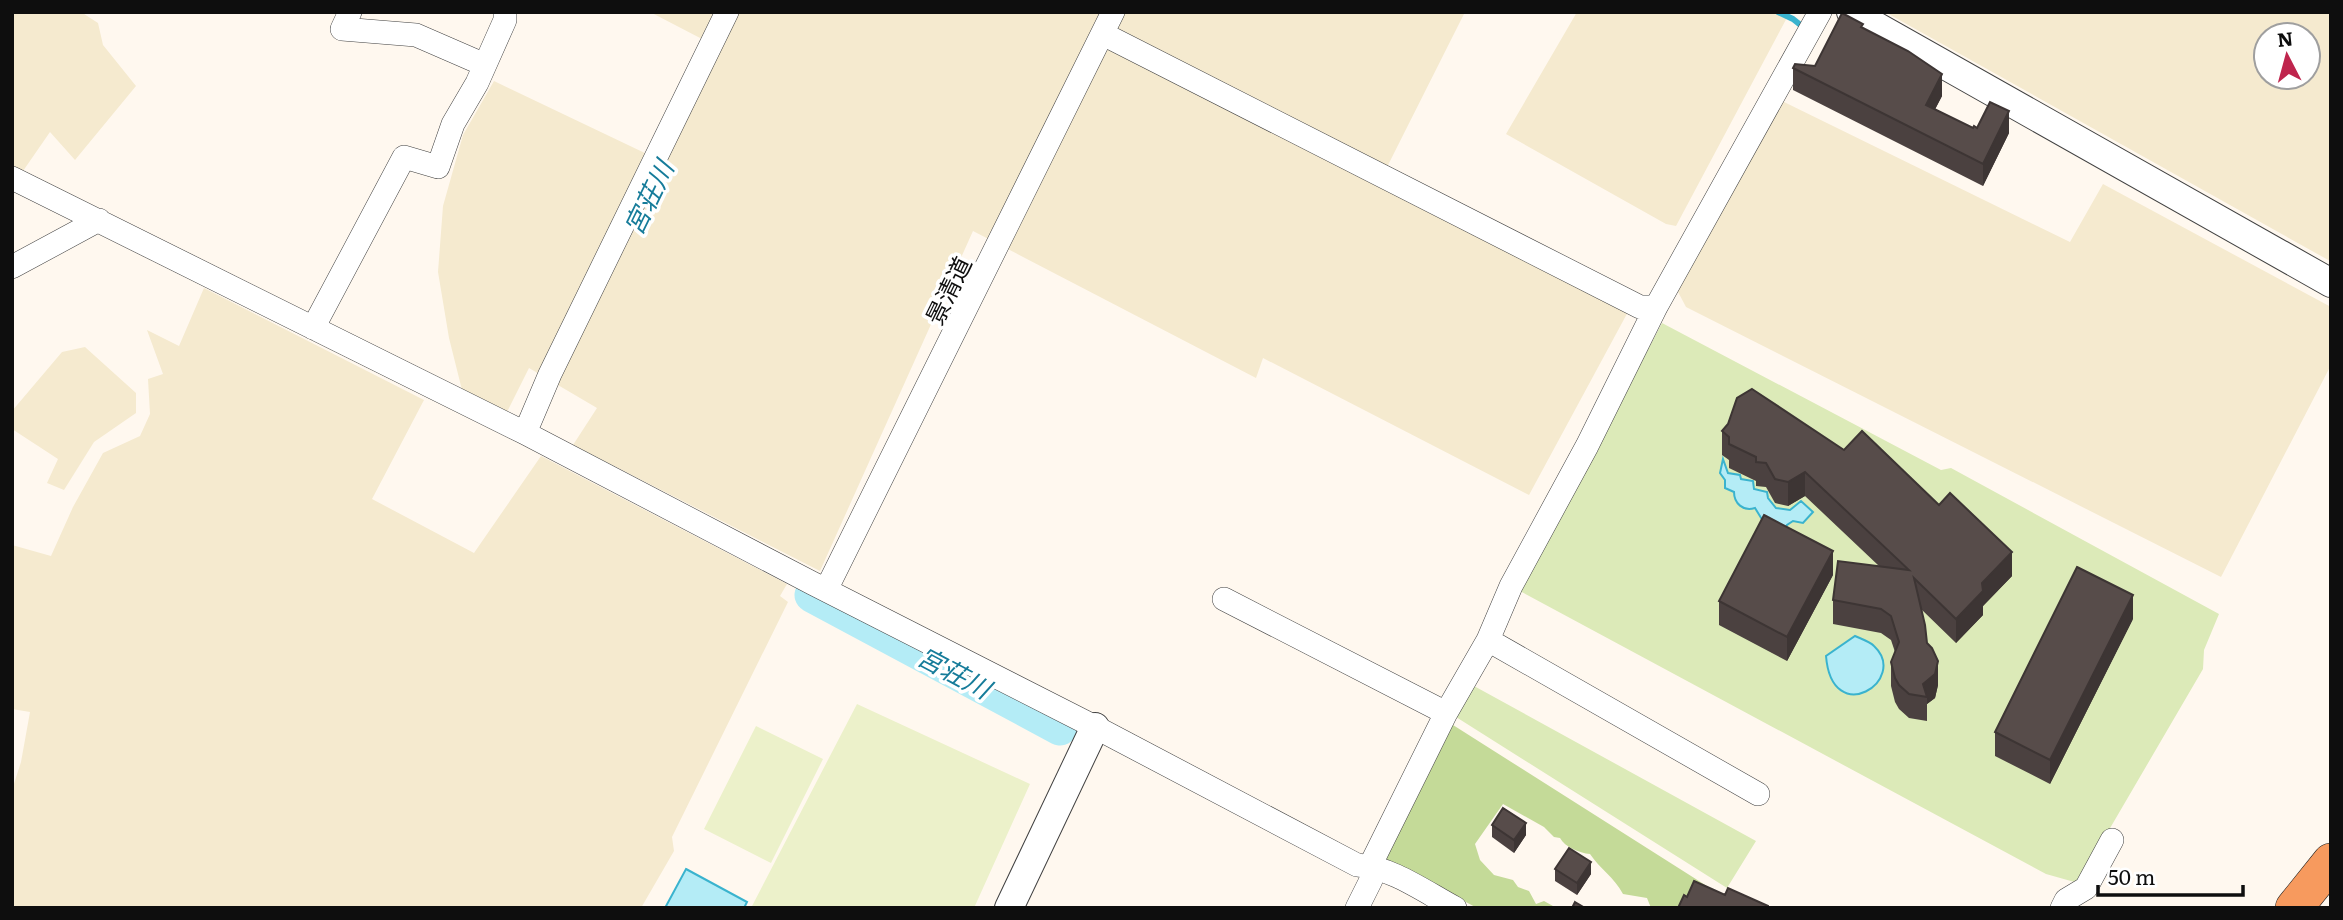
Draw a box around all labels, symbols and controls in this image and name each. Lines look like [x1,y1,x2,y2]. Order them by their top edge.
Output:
north arrow [2252,21,2322,91]
text: N [2276,23,2295,53]
water label: 宮荘川 [612,151,683,241]
street label: 景清道 [915,250,979,330]
water label: 宮荘川 [911,635,1001,708]
scale bar [2098,853,2243,897]
text: 50 m [2108,860,2155,891]

